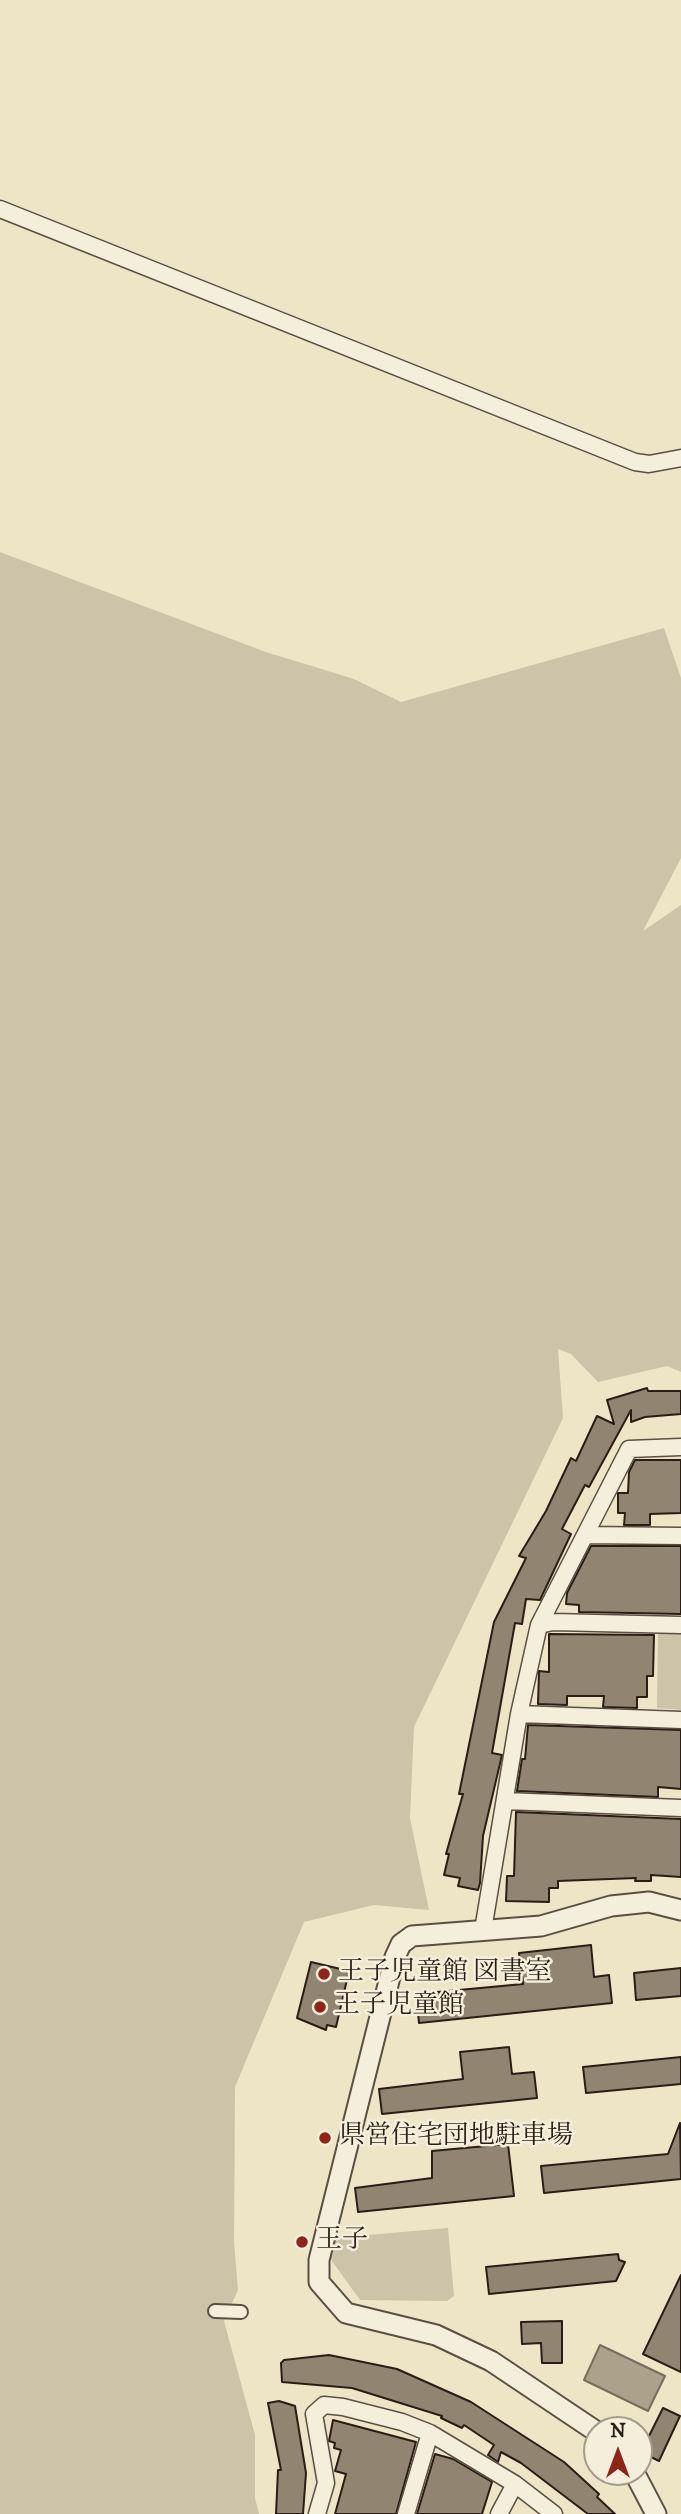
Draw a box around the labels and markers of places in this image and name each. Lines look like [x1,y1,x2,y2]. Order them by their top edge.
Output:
place label: 王子児童館 図書室 [338,1958,552,1990]
marker: 王子児童館 図書室 [316,1966,332,1982]
place label: 王子児童館 [334,1991,464,2023]
marker: 王子児童館 [312,1999,328,2015]
place label: 県営住宅団地駐車場 [339,2122,573,2154]
marker: 県営住宅団地駐車場 [317,2130,333,2146]
place label: 王子 [316,2226,368,2258]
marker: 王子 [294,2234,310,2250]

